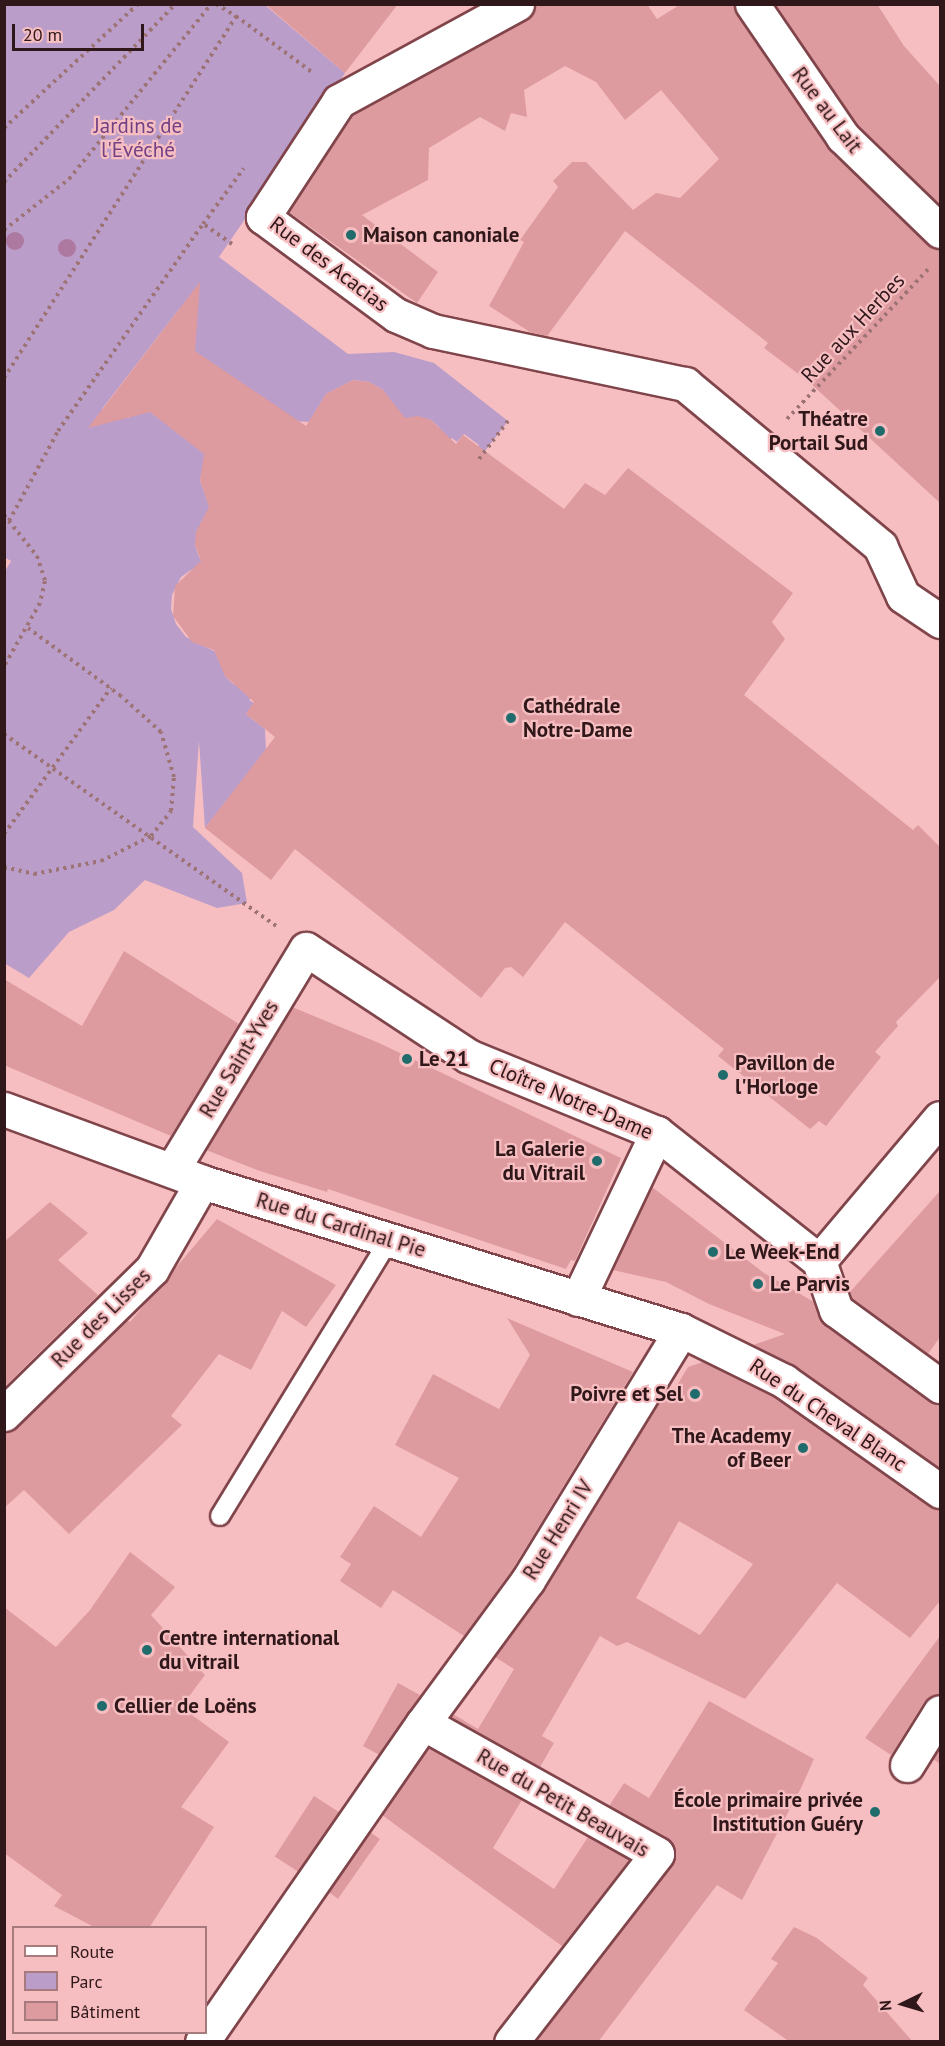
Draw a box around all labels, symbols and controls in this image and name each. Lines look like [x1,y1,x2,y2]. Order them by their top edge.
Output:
scale bar [15,12,147,50]
text: 20 m [23,23,62,46]
street label: Rue au Lait [787,62,867,158]
park label: Jardins de l'Évéché [94,113,182,163]
street label: Rue des Acacias [264,211,394,317]
place label: Maison canoniale [363,222,519,248]
marker: Maison canoniale [344,228,358,242]
street label: Rue aux Herbes [796,268,910,388]
place label: Théatre Portail Sud [769,406,868,456]
marker: Théatre Portail Sud [873,424,887,438]
place label: Cathédrale Notre-Dame [523,693,633,743]
marker: Cathédrale Notre-Dame [504,711,518,725]
street label: Rue Saint-Yves [194,996,284,1122]
place label: Le 21 [419,1046,469,1072]
place label: Pavillon de l'Horloge [735,1050,835,1100]
marker: Le 21 [400,1052,414,1066]
street label: Cloître Notre-Dame [485,1053,657,1145]
marker: Pavillon de l'Horloge [716,1068,730,1082]
place label: La Galerie du Vitrail [495,1136,585,1186]
marker: La Galerie du Vitrail [590,1154,604,1168]
street label: Rue du Cardinal Pie [253,1187,429,1263]
place label: Le Week-End [725,1239,840,1265]
marker: Le Week-End [706,1245,720,1259]
street label: Rue des Lisses [46,1263,156,1373]
place label: Le Parvis [770,1271,850,1297]
marker: Le Parvis [751,1277,765,1291]
street label: Rue du Cheval Blanc [745,1353,911,1477]
place label: Poivre et Sel [570,1381,683,1407]
marker: Poivre et Sel [688,1387,702,1401]
place label: The Academy of Beer [671,1423,791,1473]
marker: The Academy of Beer [796,1441,810,1455]
street label: Rue Henri IV [517,1476,599,1584]
place label: Centre international du vitrail [159,1625,339,1675]
marker: Centre international du vitrail [140,1643,154,1657]
place label: Cellier de Loëns [114,1693,257,1719]
marker: Cellier de Loëns [95,1699,109,1713]
street label: Rue du Petit Beauvais [472,1743,654,1863]
place label: École primaire privée Institution Guéry [674,1787,863,1837]
marker: École primaire privée Institution Guéry [868,1805,882,1819]
legend [12,1926,207,2034]
text: Route [70,1940,114,1963]
text: Parc [70,1970,103,1993]
north arrow [873,1974,933,2034]
text: N [875,1999,895,2012]
text: Bâtiment [70,2000,140,2023]

